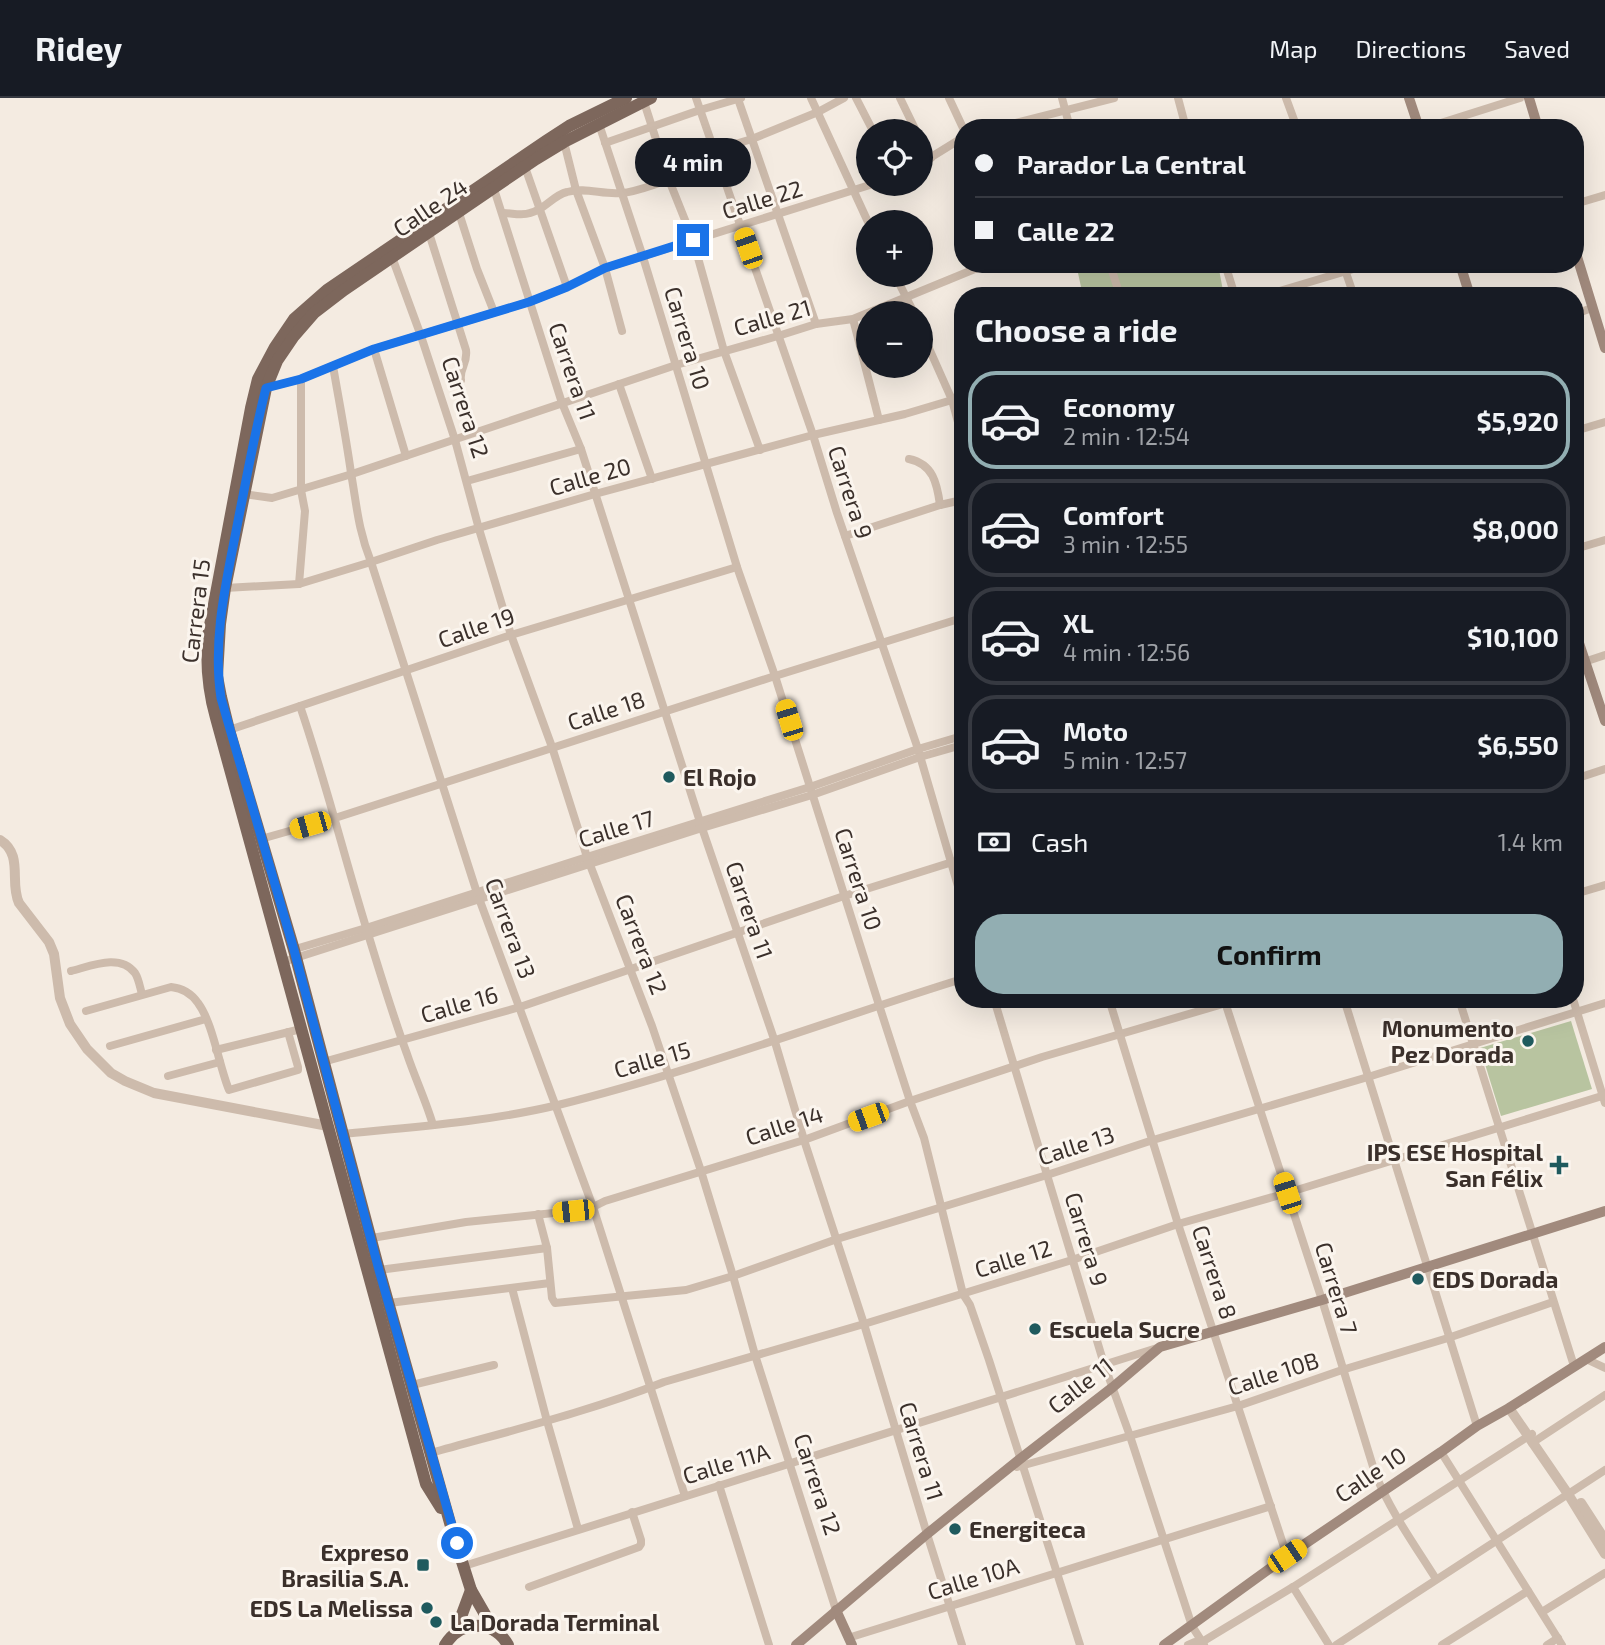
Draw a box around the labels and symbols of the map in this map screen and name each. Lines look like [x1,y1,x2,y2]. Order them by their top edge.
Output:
callout: 4 min [635,138,751,188]
street label: Calle 24 [387,172,473,242]
street label: Calle 22 [718,174,806,224]
route end [677,224,709,256]
car [732,225,765,271]
street label: Carrera 10 [659,283,717,393]
street label: Calle 21 [730,293,814,341]
street label: Carrera 11 [543,318,603,424]
street label: Carrera 12 [436,353,496,461]
street label: Carrera 9 [823,442,879,542]
street label: Calle 20 [546,451,634,501]
street label: Carrera 15 [175,557,215,665]
street label: Calle 19 [434,601,518,653]
street label: Calle 18 [564,684,648,736]
car [773,697,806,743]
place label: El Rojo [683,763,757,791]
marker: El Rojo [661,769,677,785]
street label: Calle 17 [575,803,658,853]
car [287,809,334,841]
street label: Carrera 10 [829,824,889,934]
street label: Carrera 11 [720,857,780,963]
street label: Carrera 13 [480,874,542,982]
street label: Carrera 12 [610,890,674,998]
street label: Calle 16 [417,980,501,1028]
place label: Monumento Pez Dorada [1382,1014,1514,1068]
marker: Monumento Pez Dorada [1520,1033,1536,1049]
street label: Calle 15 [610,1035,694,1083]
street label: Calle 14 [742,1099,826,1151]
car [845,1100,892,1134]
street label: Calle 13 [1034,1120,1118,1170]
place label: IPS ESE Hospital San Félix [1367,1138,1543,1192]
marker: IPS ESE Hospital San Félix [1549,1155,1569,1175]
car [1271,1170,1304,1216]
street label: Carrera 9 [1060,1189,1114,1289]
car [552,1198,595,1224]
street label: Carrera 8 [1187,1221,1243,1323]
street label: Calle 12 [971,1233,1055,1283]
street label: Carrera 7 [1310,1238,1364,1338]
place label: EDS Dorada [1432,1265,1558,1293]
marker: EDS Dorada [1410,1271,1426,1287]
place label: Escuela Sucre [1049,1315,1200,1343]
marker: Escuela Sucre [1027,1321,1043,1337]
street label: Calle 10B [1224,1345,1322,1401]
street label: Calle 11 [1042,1351,1118,1419]
street label: Carrera 11 [894,1398,950,1504]
street label: Carrera 12 [788,1430,848,1538]
street label: Calle 11A [679,1436,774,1489]
street label: Calle 10 [1329,1440,1411,1508]
place label: Energiteca [969,1515,1086,1543]
marker: Energiteca [947,1521,963,1537]
route start [441,1527,473,1559]
car [1264,1536,1311,1576]
place label: Expreso Brasilia S.A. [281,1538,409,1592]
street label: Calle 10A [924,1551,1023,1605]
marker: Expreso Brasilia S.A. [415,1557,431,1573]
place label: EDS La Melissa [250,1594,413,1622]
marker: EDS La Melissa [419,1600,435,1616]
place label: La Dorada Terminal [450,1608,660,1636]
marker: La Dorada Terminal [428,1614,444,1630]

